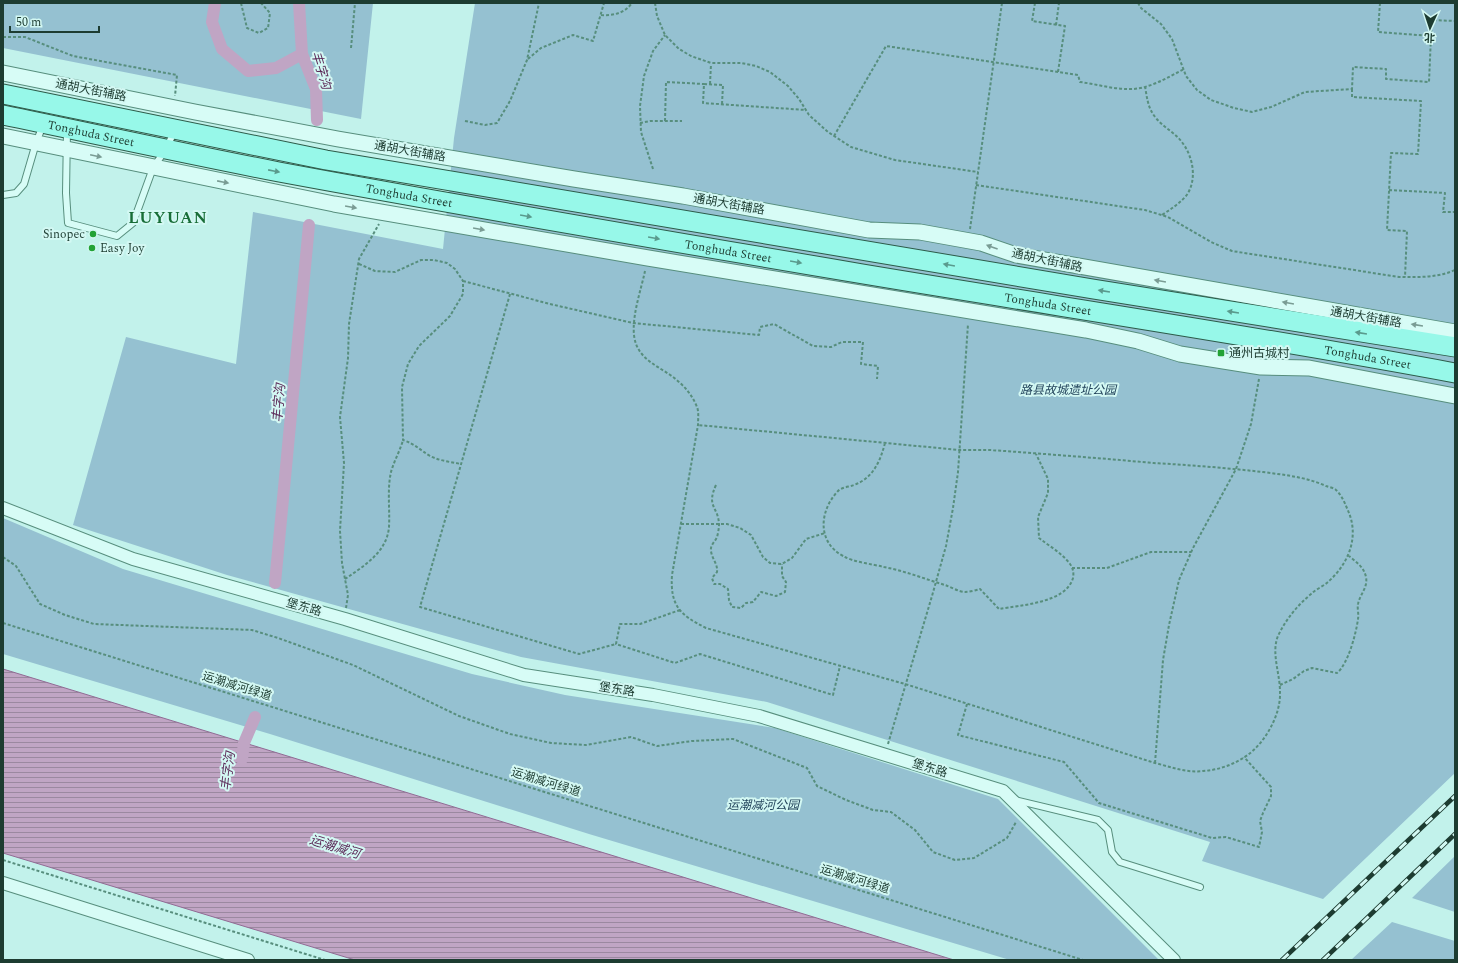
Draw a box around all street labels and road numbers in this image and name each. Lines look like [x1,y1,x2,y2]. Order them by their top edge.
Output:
street label: 通胡大街辅路 [54,74,128,107]
street label: Tonghuda Street [46,116,136,152]
street label: 通胡大街辅路 [373,136,447,167]
street label: Tonghuda Street [364,179,454,213]
street label: 通胡大街辅路 [692,189,766,220]
street label: Tonghuda Street [683,235,773,268]
street label: 通胡大街辅路 [1010,244,1084,277]
street label: Tonghuda Street [1003,288,1093,321]
street label: 通胡大街辅路 [1329,302,1403,333]
street label: Tonghuda Street [1322,341,1413,375]
street label: 堡东路 [284,593,324,622]
street label: 运潮减河绿道 [200,667,274,706]
street label: 堡东路 [598,677,636,702]
street label: 堡东路 [910,754,950,783]
street label: 运潮减河绿道 [509,763,583,802]
street label: 运潮减河绿道 [818,860,892,899]

